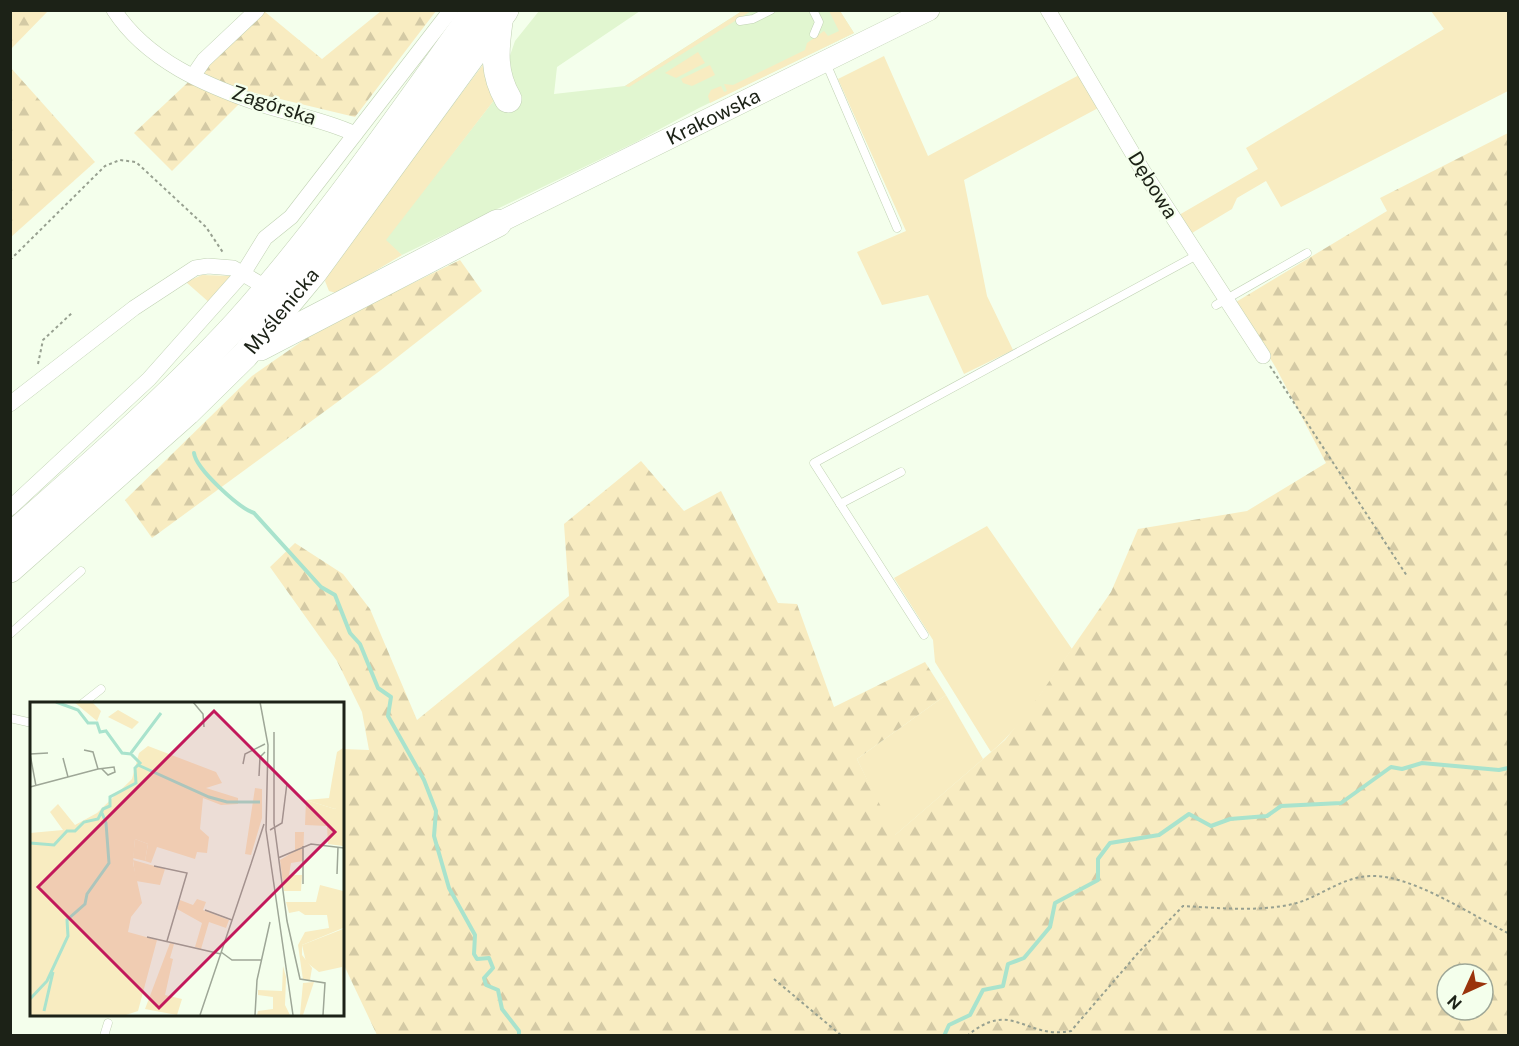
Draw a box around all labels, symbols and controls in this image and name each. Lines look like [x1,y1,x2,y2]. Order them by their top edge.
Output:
street label: Zagórska [229,80,319,130]
street label: Krakowska [662,83,764,150]
street label: Dębowa [1123,147,1183,223]
street label: Myślenicka [239,263,324,359]
inset map [30,702,344,1016]
north arrow [1435,962,1495,1022]
text: N [1444,991,1466,1013]

